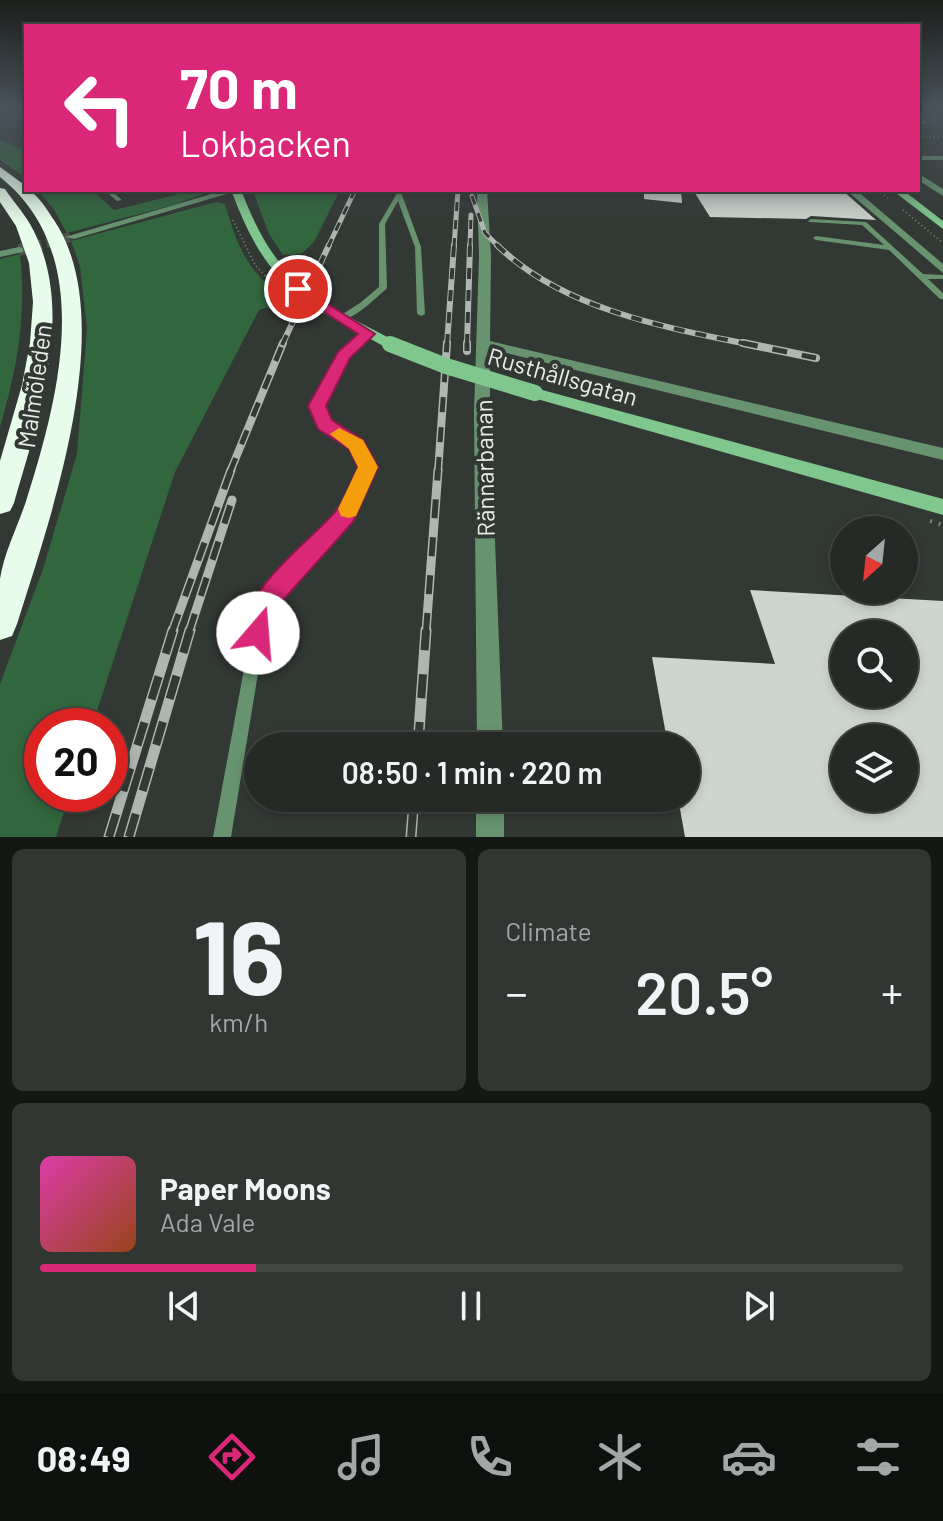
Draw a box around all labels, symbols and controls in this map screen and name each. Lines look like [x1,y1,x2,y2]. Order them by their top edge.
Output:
text: 70 m [180,53,298,120]
icon: left [48,56,152,160]
text: Lokbacken [180,121,351,164]
pin [264,255,332,323]
icon: arrive [276,267,320,311]
street label: Malmöleden [11,322,57,450]
street label: Rusthållsgatan [485,341,641,411]
street label: Rännarbanan [468,399,500,537]
north arrow [830,516,918,604]
map controls [830,516,918,812]
position arrow [216,591,300,675]
button: search [830,620,918,708]
speed limit sign: 20 [24,708,128,812]
button: layers [830,724,918,812]
text: 08:50 · 1 min · 220 m [342,754,602,790]
text: 16 [192,891,285,1016]
text: Climate [506,915,592,946]
text: 20.5° [635,955,773,1027]
text: − [506,965,528,1018]
text: + [881,965,903,1018]
text: km/h [209,1006,268,1037]
text: Paper Moons [160,1170,331,1206]
text: Ada Vale [160,1206,255,1237]
icon: previous [162,1284,206,1328]
icon: pause [449,1284,493,1328]
icon: next [737,1284,781,1328]
icon: directions [204,1429,260,1485]
icon: music [333,1429,389,1485]
icon: phone [462,1429,518,1485]
icon: climate [592,1429,648,1485]
icon: car [721,1429,777,1485]
icon: filters [850,1429,906,1485]
text: 08:49 [37,1436,131,1479]

